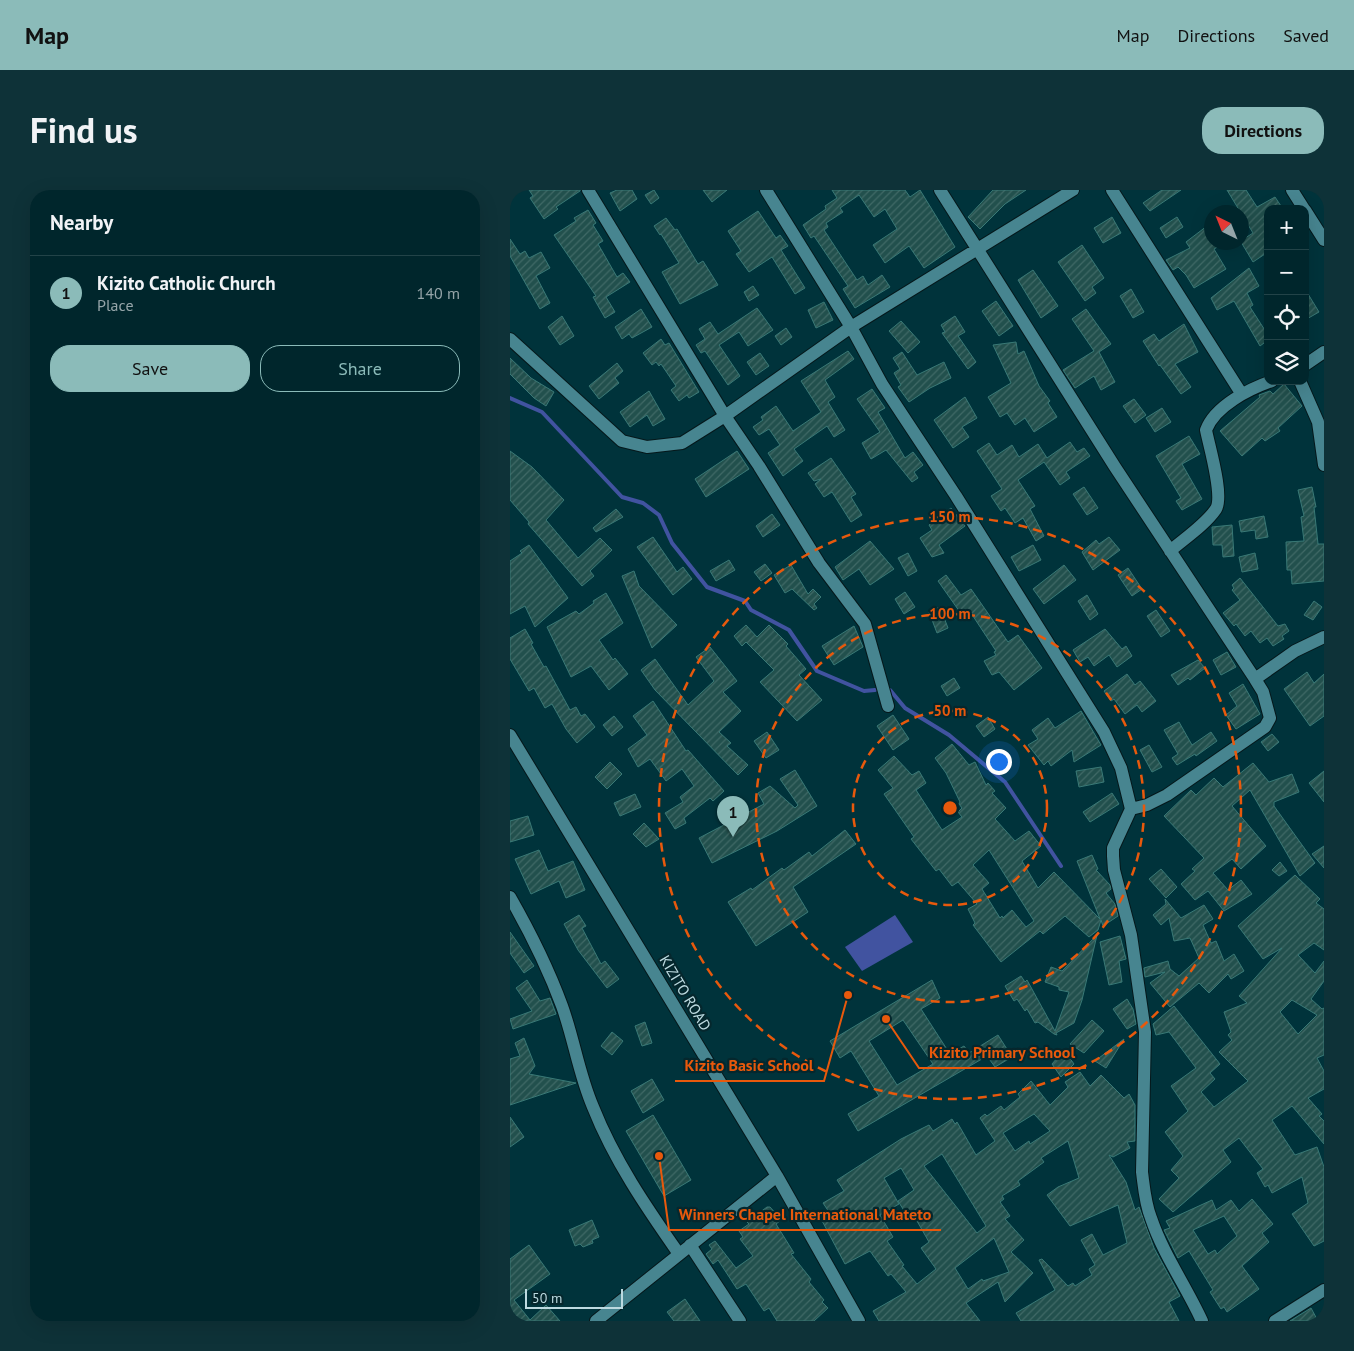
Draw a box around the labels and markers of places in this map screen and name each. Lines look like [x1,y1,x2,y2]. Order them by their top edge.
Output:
pin: 1 [717,796,749,837]
centre of rings [941,799,959,817]
callout: Kizito Primary School [919,1037,1086,1068]
callout: Kizito Basic School [675,1050,824,1081]
callout: Winners Chapel International Mateto [669,1199,941,1230]

